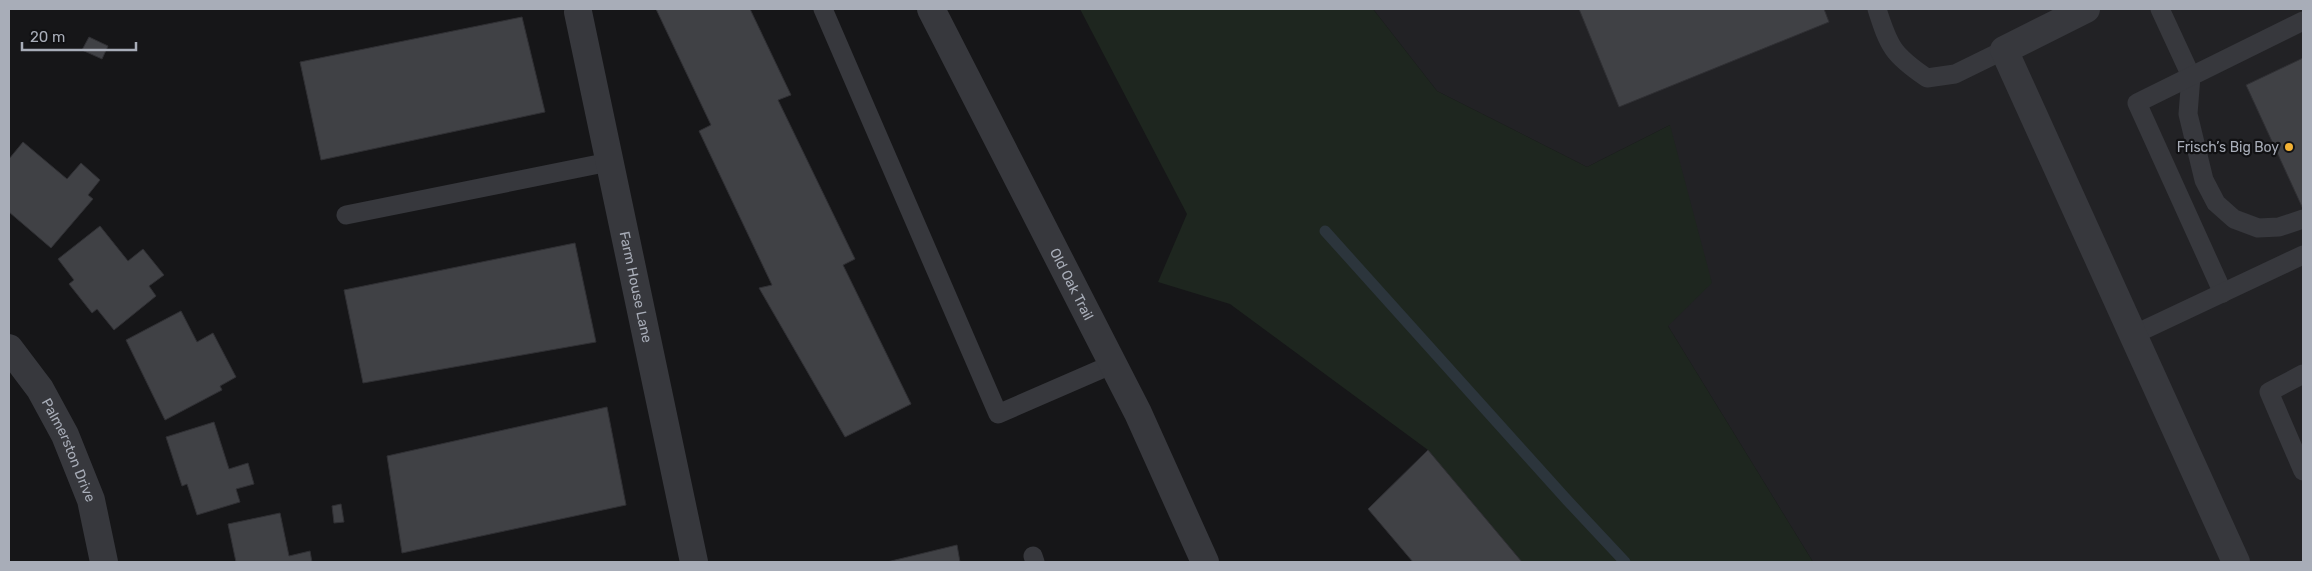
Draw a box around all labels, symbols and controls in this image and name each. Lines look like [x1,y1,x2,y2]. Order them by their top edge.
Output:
scale bar [22,20,136,52]
text: 20 m [30,28,65,46]
place label: Frisch’s Big Boy [2177,139,2279,156]
marker: Frisch’s Big Boy [2283,141,2295,153]
street label: Farm House Lane [615,230,656,345]
street label: Old Oak Trail [1046,245,1097,323]
street label: Palmerston Drive [38,395,99,505]

